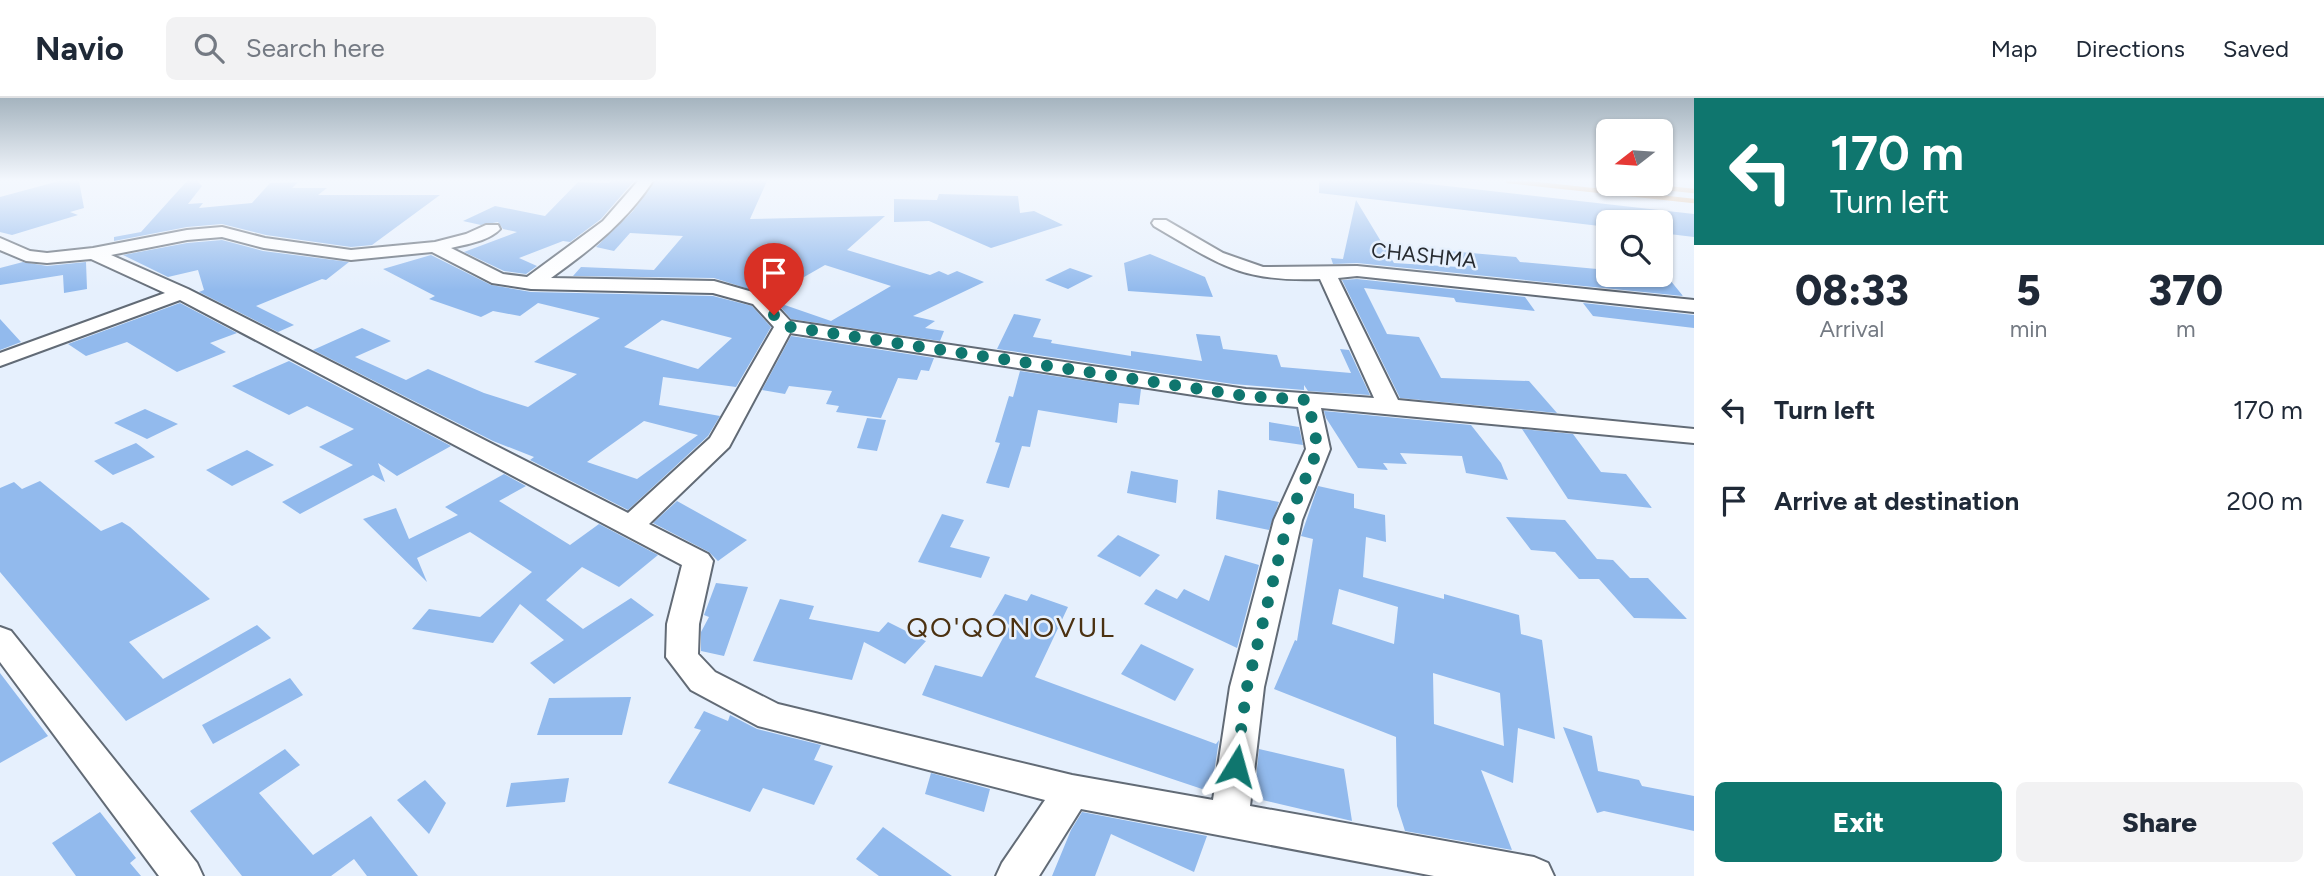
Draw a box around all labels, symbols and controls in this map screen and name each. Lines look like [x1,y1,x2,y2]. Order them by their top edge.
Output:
search box [166,17,656,80]
text: Navio [35,29,124,68]
icon: search [190,29,228,67]
text: Search here [246,32,385,64]
text: Map [1991,34,2037,63]
text: Directions [2075,34,2185,63]
text: Saved [2223,34,2289,63]
north arrow [1596,119,1673,196]
map controls [1596,119,1673,287]
text: 170 m [1830,123,1964,182]
icon: left [1715,126,1806,217]
text: Turn left [1830,183,1949,221]
button: search [1596,210,1673,287]
street label: CHASHMA [1370,237,1478,273]
pin [744,243,804,315]
icon: arrive [755,254,793,292]
text: 08:33 [1795,265,1909,316]
text: 5 [2016,265,2041,316]
text: 370 [2148,265,2223,316]
text: Arrival [1819,315,1884,343]
text: min [2010,315,2047,343]
text: m [2176,315,2196,343]
icon: left [1715,391,1753,429]
text: Turn left [1774,394,1875,426]
text: 170 m [2233,394,2303,426]
icon: arrive [1715,482,1753,520]
text: Arrive at destination [1774,485,2019,517]
text: 200 m [2227,485,2303,517]
district label: QO'QONOVUL [906,610,1116,644]
position arrow [1199,729,1273,803]
button: Exit [1715,782,2002,862]
button: Share [2016,782,2303,862]

